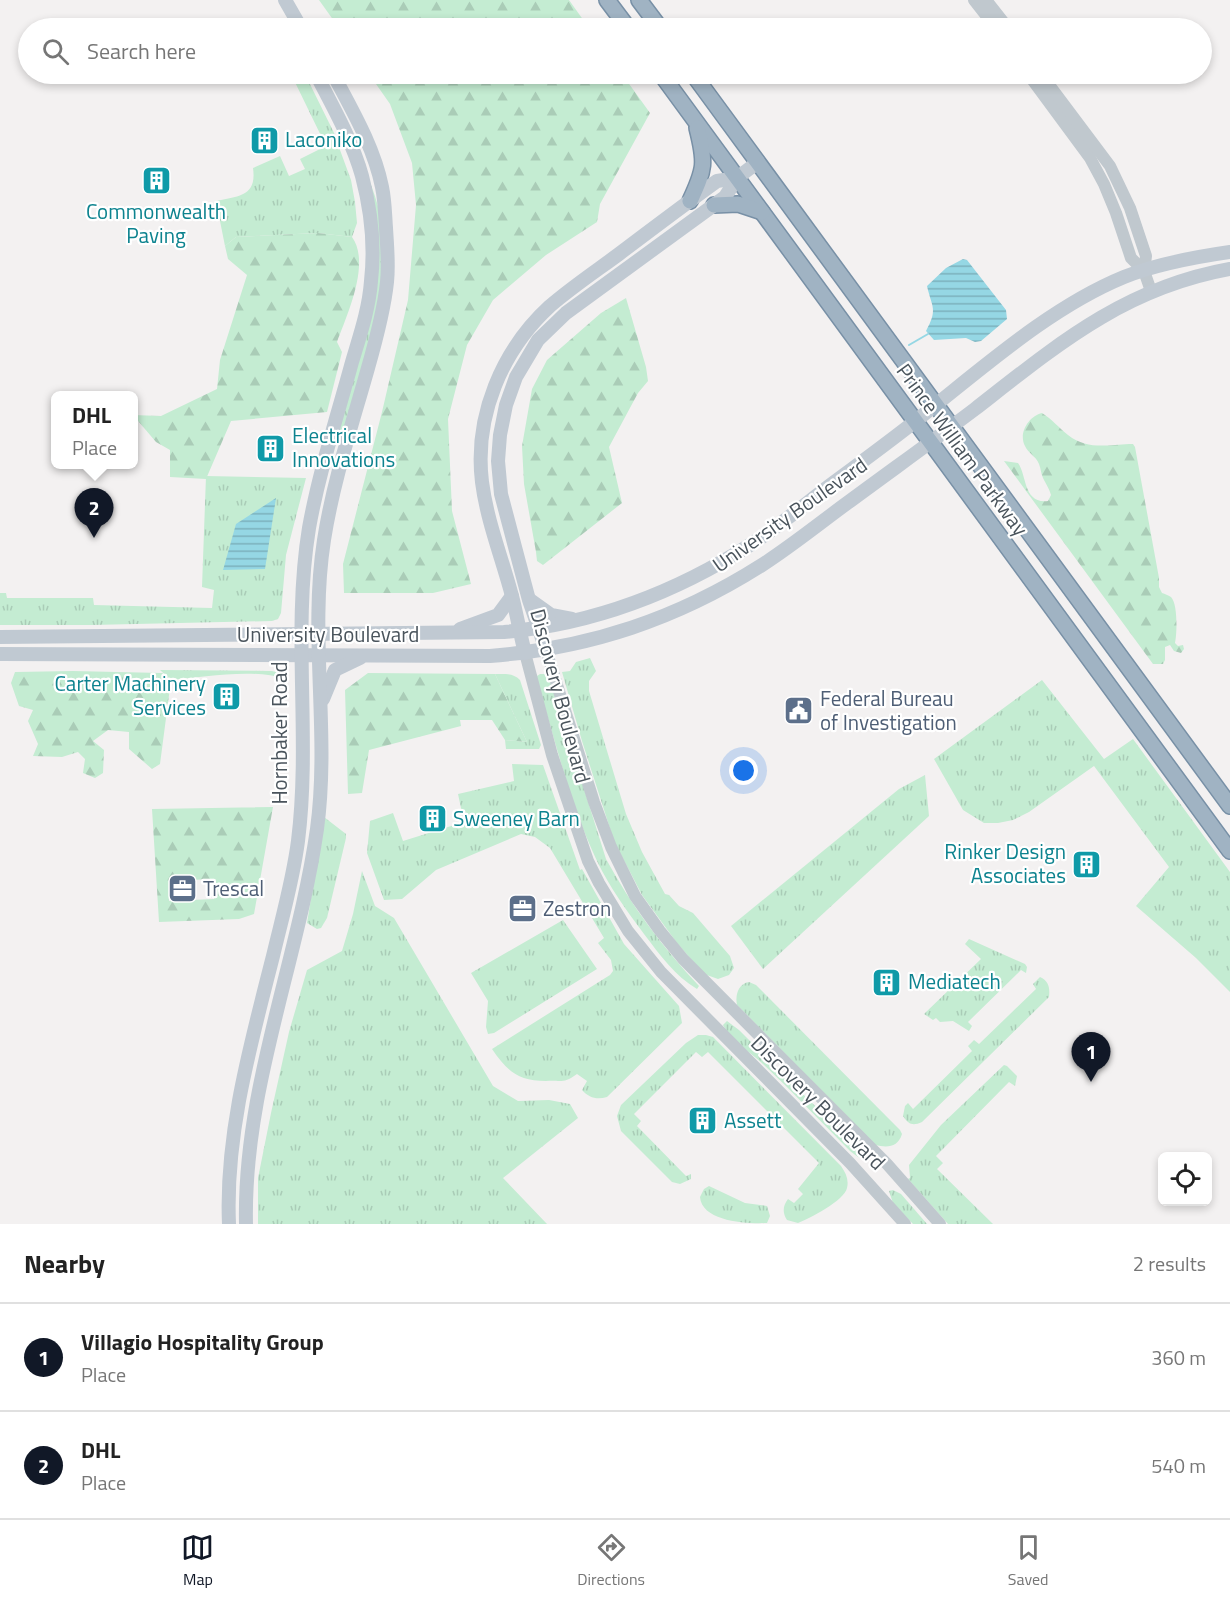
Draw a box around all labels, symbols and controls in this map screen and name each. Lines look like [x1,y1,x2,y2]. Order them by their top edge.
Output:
search box [18,18,1212,84]
text: Search here [87,34,196,68]
icon: search [39,35,72,68]
place label: Laconiko [285,123,362,155]
building icon: Laconiko [248,124,280,156]
building icon: Commonwealth Paving [140,165,172,197]
place label: Commonwealth Paving [86,195,226,251]
street label: Prince William Parkway [889,356,1037,542]
popup [51,391,138,469]
text: DHL [72,398,111,432]
place label: Electrical Innovations [292,419,395,475]
text: Place [72,432,117,463]
building icon: Electrical Innovations [255,432,287,464]
street label: University Boulevard [705,449,873,580]
pin: 2 [74,488,113,538]
street label: Discovery Boulevard [522,605,600,787]
street label: University Boulevard [237,618,419,650]
street label: Hornbaker Road [263,661,295,805]
place label: Carter Machinery Services [54,667,206,723]
building icon: Carter Machinery Services [211,680,243,712]
place label: Federal Bureau of Investigation [820,682,957,738]
public building icon: Federal Bureau of Investigation [783,695,815,727]
your location [729,756,758,785]
place label: Sweeney Barn [453,802,580,834]
building icon: Sweeney Barn [416,803,448,835]
place label: Rinker Design Associates [944,835,1066,891]
building icon: Rinker Design Associates [1071,848,1103,880]
place label: Trescal [203,872,264,904]
office icon: Trescal [166,873,198,905]
place label: Zestron [543,892,611,924]
office icon: Zestron [506,893,538,925]
place label: Mediatech [908,965,1001,997]
building icon: Mediatech [871,966,903,998]
street label: Discovery Boulevard [744,1028,893,1177]
pin: 1 [1072,1032,1110,1082]
place label: Assett [724,1104,782,1136]
building icon: Assett [687,1105,719,1137]
map controls [1158,1152,1212,1206]
button: locate [1158,1152,1212,1206]
text: Nearby [24,1244,105,1283]
text: 2 results [1133,1248,1206,1279]
text: Villagio Hospitality Group [81,1325,324,1359]
text: 1 [38,1342,49,1373]
text: 360 m [1151,1342,1206,1373]
text: Place [81,1359,126,1390]
text: DHL [81,1433,120,1467]
text: 2 [38,1450,49,1481]
text: 540 m [1151,1450,1206,1481]
text: Place [81,1467,126,1498]
tab: Map [181,1531,214,1591]
tab: Directions [577,1531,645,1591]
tab: Saved [1008,1531,1049,1591]

